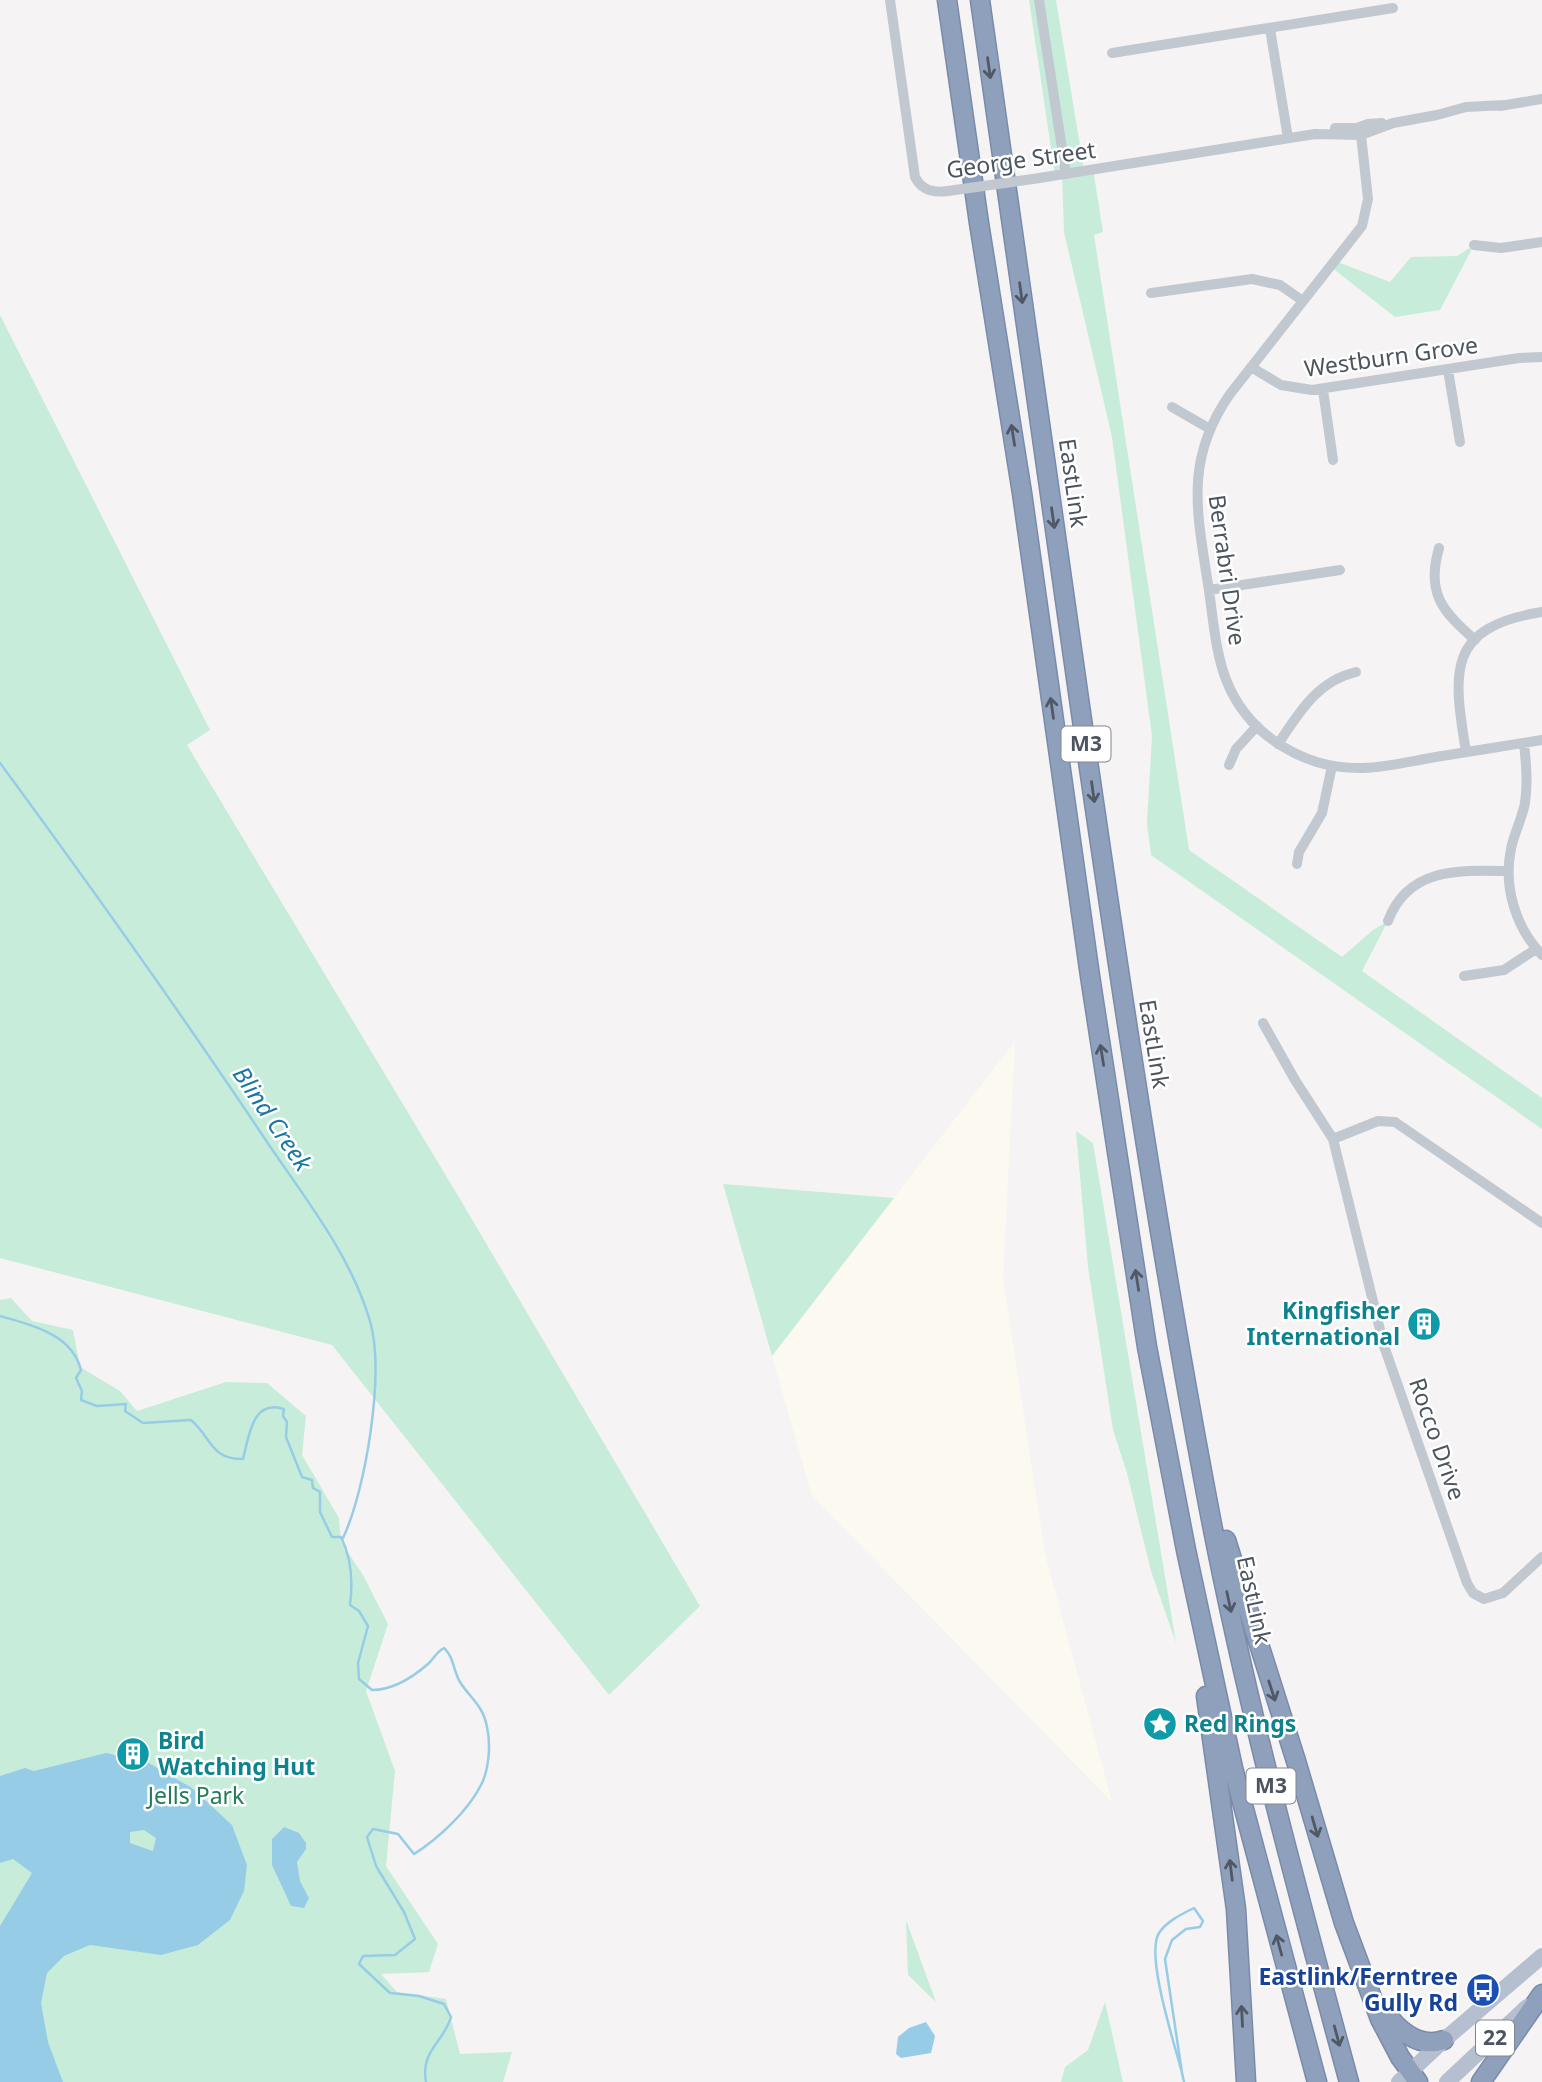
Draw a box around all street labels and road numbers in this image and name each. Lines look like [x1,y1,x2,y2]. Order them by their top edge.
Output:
street label: George Street [944,133,1097,185]
street label: Westburn Grove [1302,328,1480,384]
street label: EastLink [1052,436,1096,530]
street label: Berrabri Drive [1202,492,1254,647]
road number: M3 [1062,726,1110,762]
street label: EastLink [1132,997,1178,1091]
street label: Rocco Drive [1402,1373,1474,1504]
street label: EastLink [1230,1553,1280,1648]
road number: M3 [1246,1768,1296,1803]
road number: 22 [1476,2021,1514,2056]

